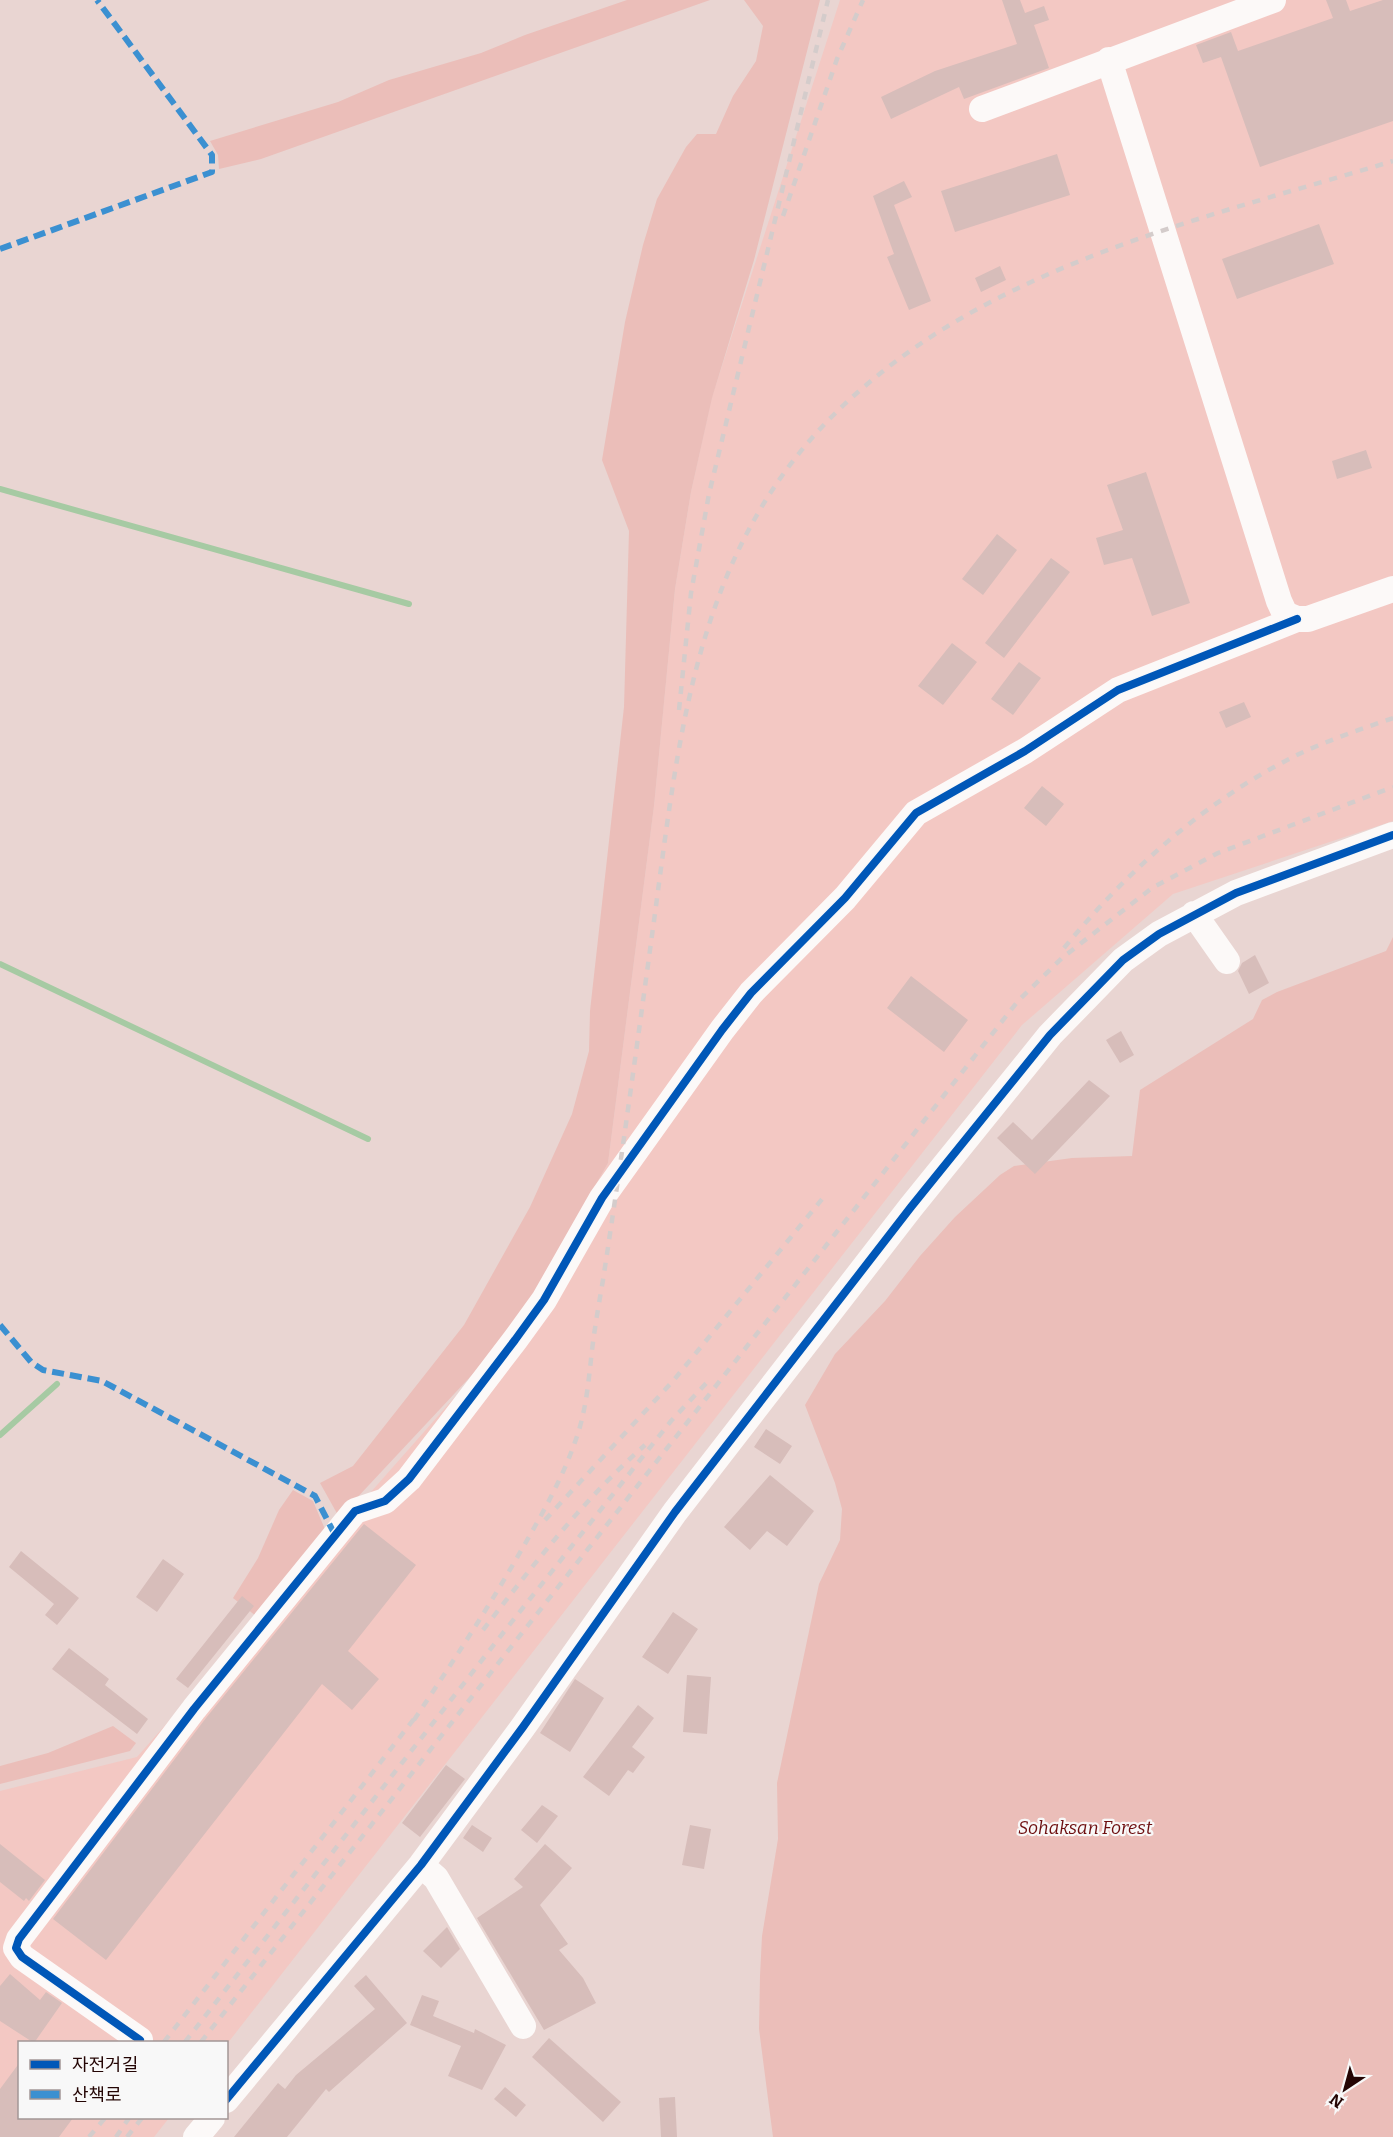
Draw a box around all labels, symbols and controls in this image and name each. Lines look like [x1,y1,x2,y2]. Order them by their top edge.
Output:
park label: Sohaksan Forest [1018,1817,1153,1839]
legend [18,2041,228,2119]
text: 자전거길 [72,2054,138,2076]
north arrow [1315,2059,1375,2119]
text: 산책로 [72,2084,122,2106]
text: N [1326,2089,1347,2112]

